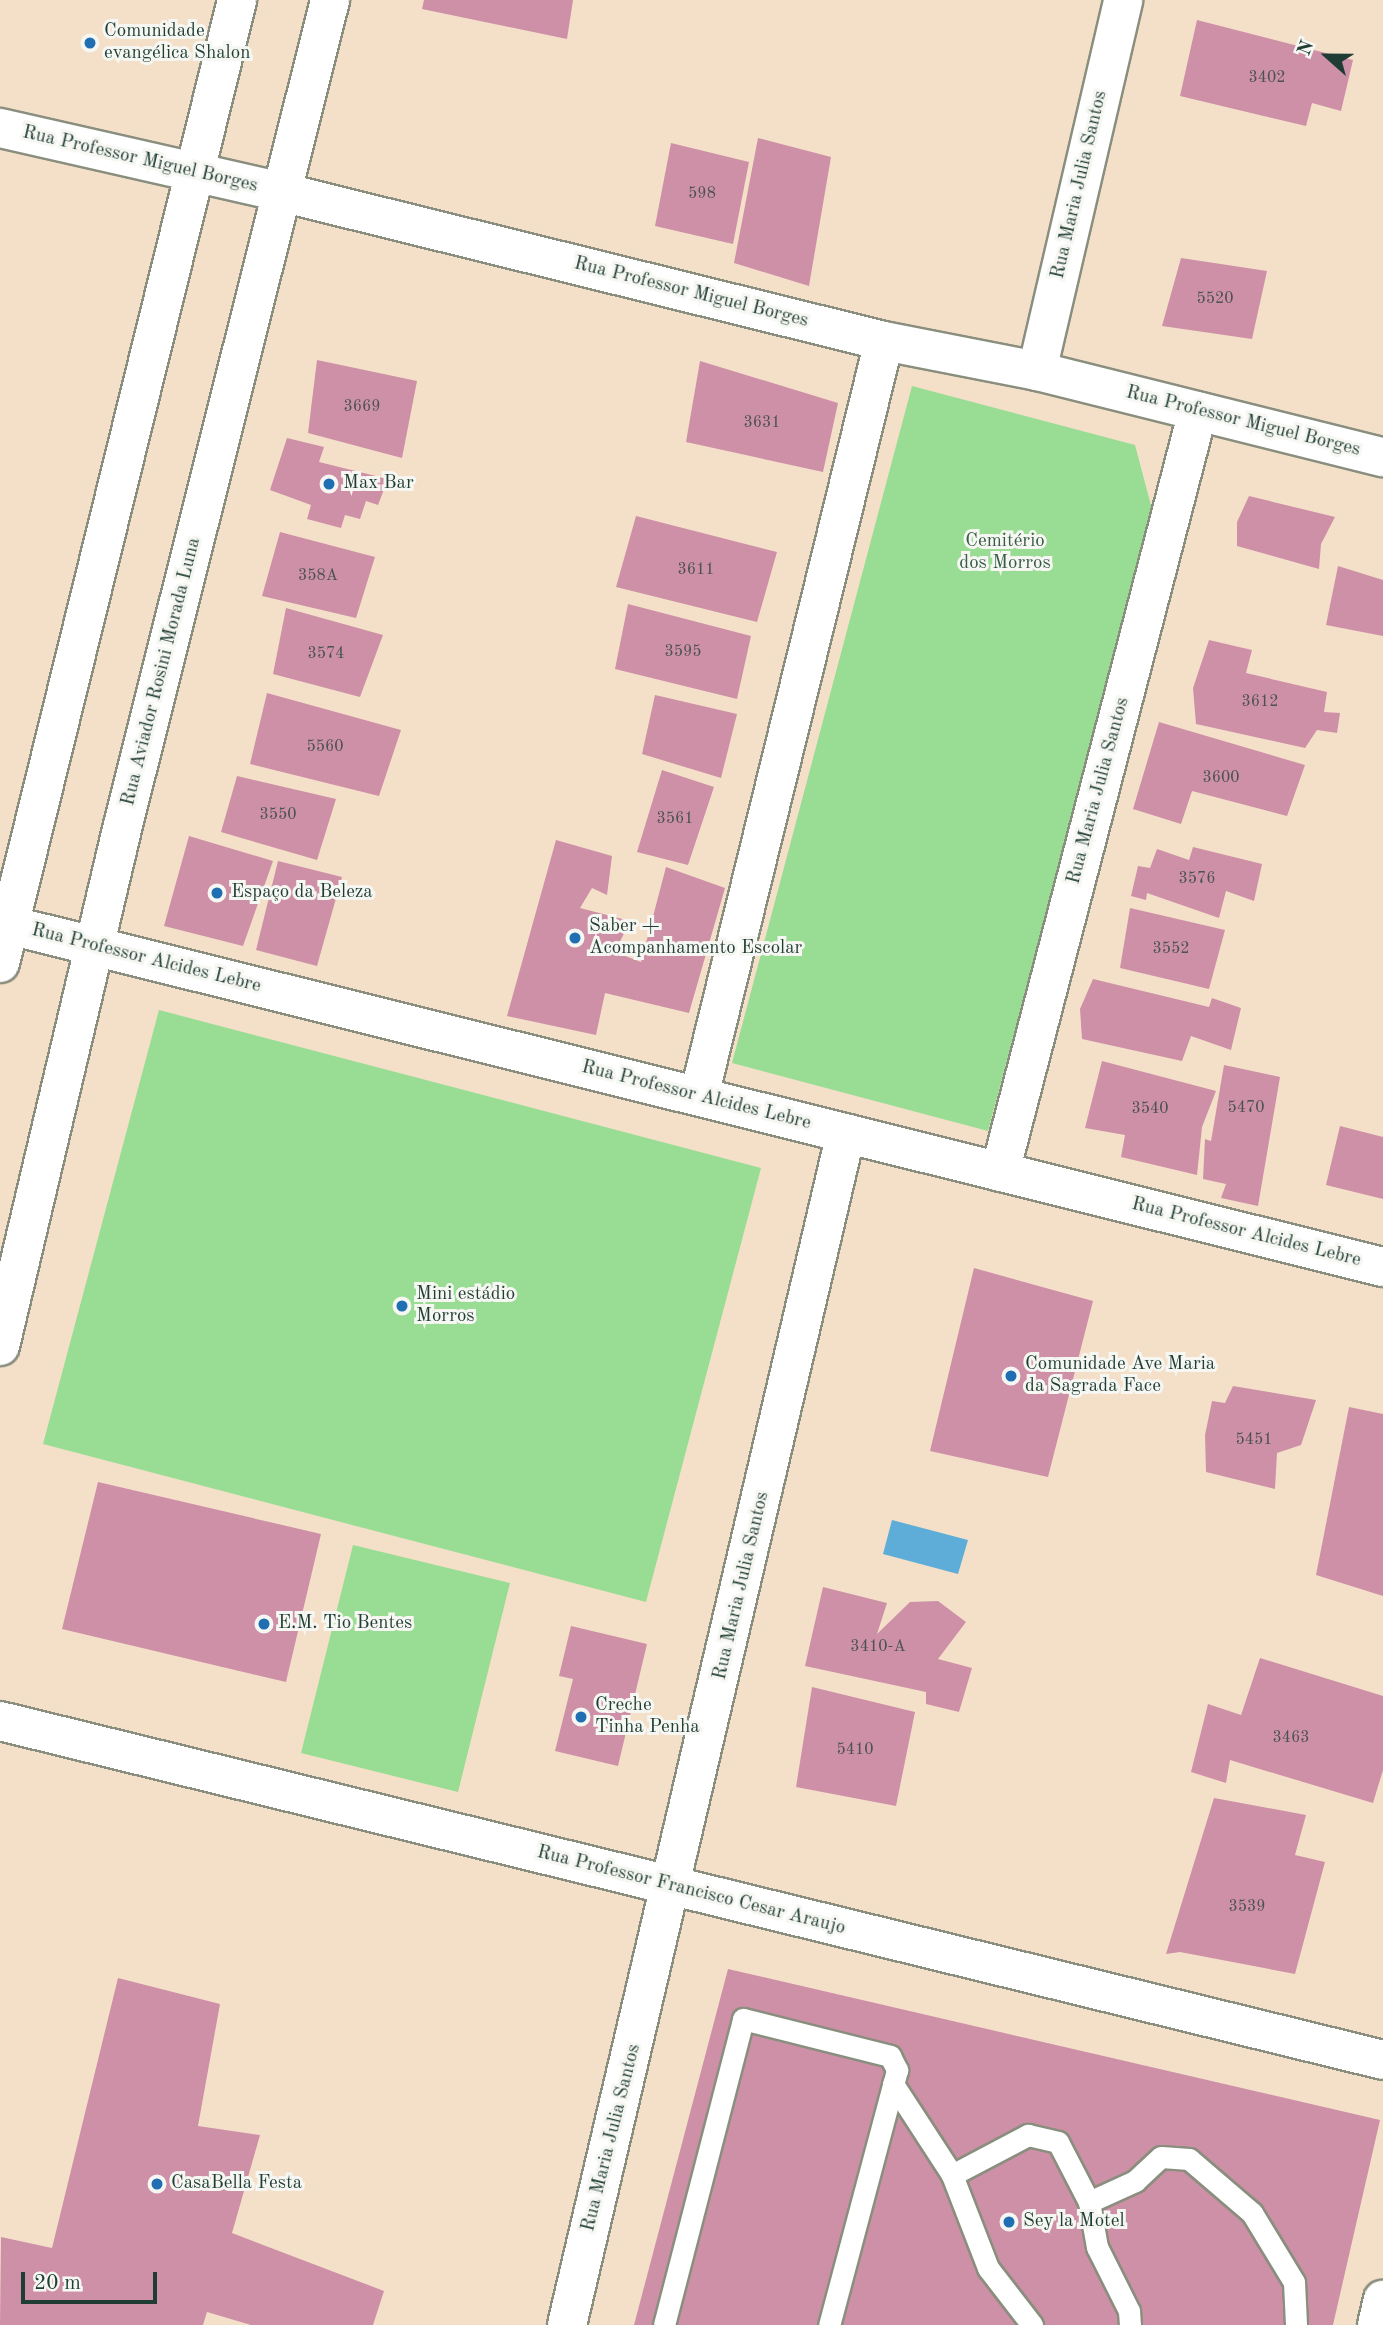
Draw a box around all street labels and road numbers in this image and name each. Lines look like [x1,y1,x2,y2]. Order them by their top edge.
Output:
street label: Rua Maria Julia Santos [1047,89,1113,281]
street label: Rua Professor Miguel Borges [20,122,260,198]
street label: Rua Professor Miguel Borges [571,253,811,333]
street label: Rua Professor Miguel Borges [1123,382,1363,462]
street label: Rua Aviador Rosini Morada Luna [118,536,206,808]
street label: Rua Maria Julia Santos [1063,695,1135,887]
street label: Rua Professor Alcides Lebre [29,919,263,999]
street label: Rua Professor Alcides Lebre [579,1056,813,1136]
street label: Rua Professor Alcides Lebre [1129,1193,1363,1273]
street label: Rua Maria Julia Santos [709,1490,775,1682]
street label: Rua Professor Francisco Cesar Araujo [534,1842,848,1940]
street label: Rua Maria Julia Santos [578,2042,646,2234]

